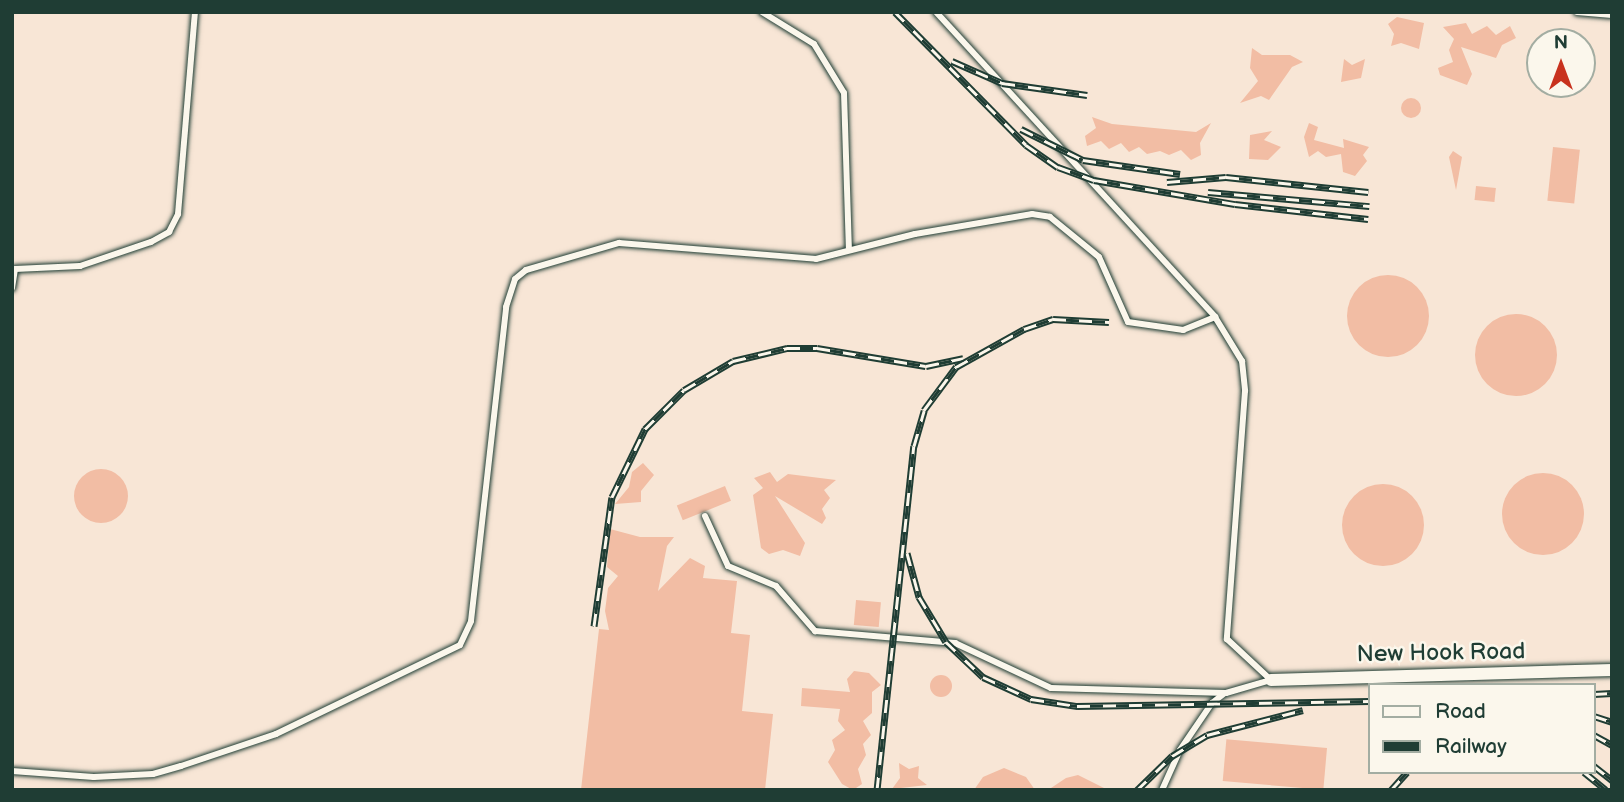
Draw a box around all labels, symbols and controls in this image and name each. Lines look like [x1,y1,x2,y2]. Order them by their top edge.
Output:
north arrow [1526,28,1596,98]
text: N [1554,32,1568,55]
street label: New Hook Road [1356,638,1526,668]
legend [1368,683,1596,774]
text: Road [1435,699,1486,724]
text: Railway [1435,734,1507,759]

